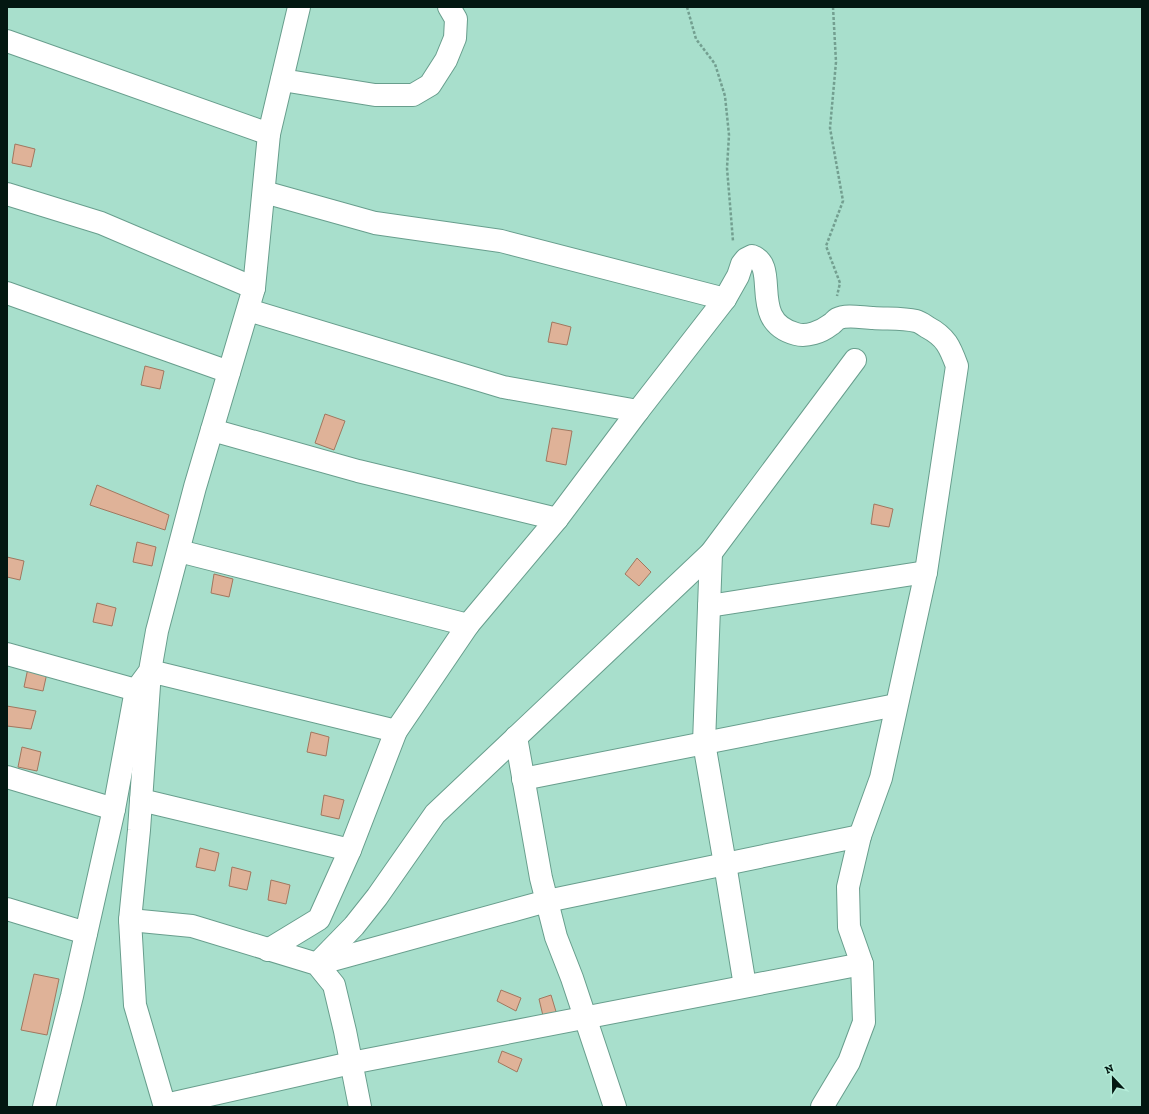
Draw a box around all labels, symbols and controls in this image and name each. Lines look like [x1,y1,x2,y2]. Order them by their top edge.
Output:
north arrow [1093,1058,1133,1098]
text: N [1103,1061,1116,1077]

